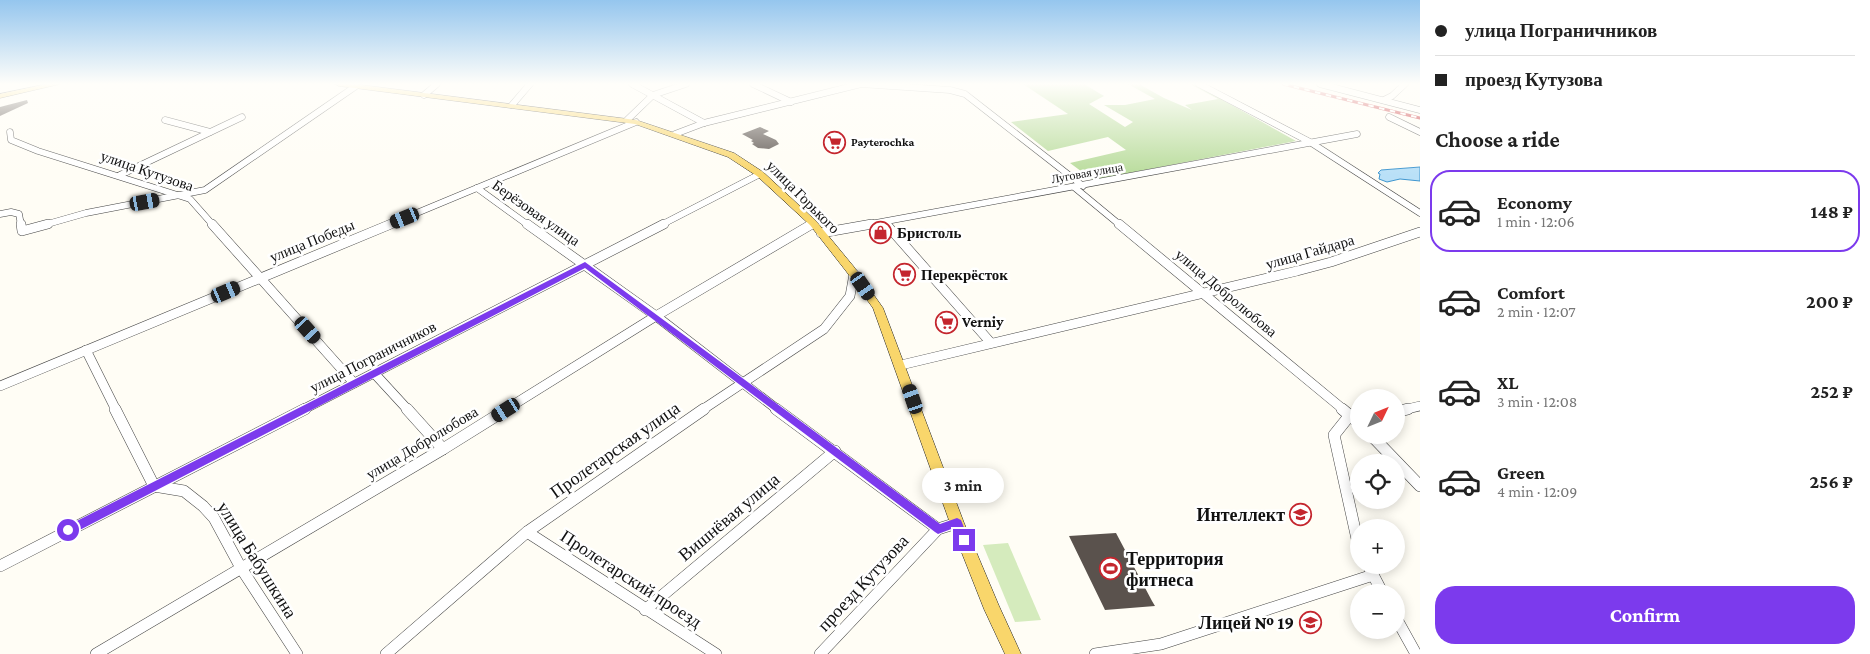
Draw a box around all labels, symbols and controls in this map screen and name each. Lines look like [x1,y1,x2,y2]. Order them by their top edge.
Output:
text: улица Пограничников [1465,20,1657,41]
text: проезд Кутузова [1465,69,1603,90]
text: Choose a ride [1435,127,1560,152]
supermarket icon: Payterochka [823,130,847,154]
place label: Payterochka [851,135,914,149]
street label: улица Кутузова [99,148,196,194]
street label: улица Горького [763,157,843,237]
street label: Луговая улица [1050,160,1125,186]
street label: Берёзовая улица [489,177,583,249]
icon: car [1437,189,1482,234]
car [128,192,161,212]
text: Economy [1497,192,1572,213]
text: 148 ₽ [1810,201,1853,222]
car [388,205,421,231]
text: 1 min · 12:06 [1497,213,1575,230]
street label: улица Победы [267,217,357,265]
shop icon: Бристоль [869,221,893,245]
place label: Бристоль [897,225,961,241]
street label: улица Гайдара [1264,232,1356,272]
street label: улица Добролюбова [1172,246,1280,340]
supermarket icon: Перекрёсток [893,263,917,287]
place label: Перекрёсток [921,267,1008,283]
car [848,269,877,303]
car [209,279,242,305]
icon: car [1437,279,1482,324]
text: Comfort [1497,282,1565,303]
text: 200 ₽ [1806,291,1853,312]
text: 2 min · 12:07 [1497,303,1576,320]
supermarket icon: Verniy [934,310,958,334]
car [292,314,323,346]
place label: Verniy [961,314,1004,330]
street label: улица Пограничников [307,318,439,396]
icon: car [1437,369,1482,414]
text: XL [1497,372,1519,393]
text: 252 ₽ [1810,381,1853,402]
car [901,382,924,416]
north arrow [1350,389,1405,444]
map controls [1350,389,1405,639]
text: 3 min · 12:08 [1497,393,1577,410]
car [489,396,522,424]
street label: Пролетарская улица [546,398,684,502]
street label: улица Добролюбова [363,403,481,483]
button: locate [1350,454,1405,509]
icon: car [1437,459,1482,504]
text: Green [1497,462,1545,483]
callout: 3 min [923,468,1005,502]
street label: Вишнёвая улица [675,469,783,565]
text: 256 ₽ [1809,471,1853,492]
text: 3 min [944,477,982,494]
text: 4 min · 12:09 [1497,483,1577,500]
street label: улица Бабушкина [213,498,301,622]
school or university icon: Интеллект [1289,503,1313,527]
place label: Интеллект [1196,505,1285,525]
route start [57,519,79,541]
button: + [1350,519,1405,574]
street label: Пролетарский проезд [557,526,705,632]
route end [953,529,975,551]
street label: проезд Кутузова [813,531,913,635]
place label: Территория фитнеса [1126,549,1224,590]
sports icon: Территория фитнеса [1098,557,1122,581]
button: − [1350,584,1405,639]
button: Confirm [1435,586,1855,644]
school or university icon: Лицей № 19 [1298,611,1322,635]
place label: Лицей № 19 [1199,613,1294,633]

